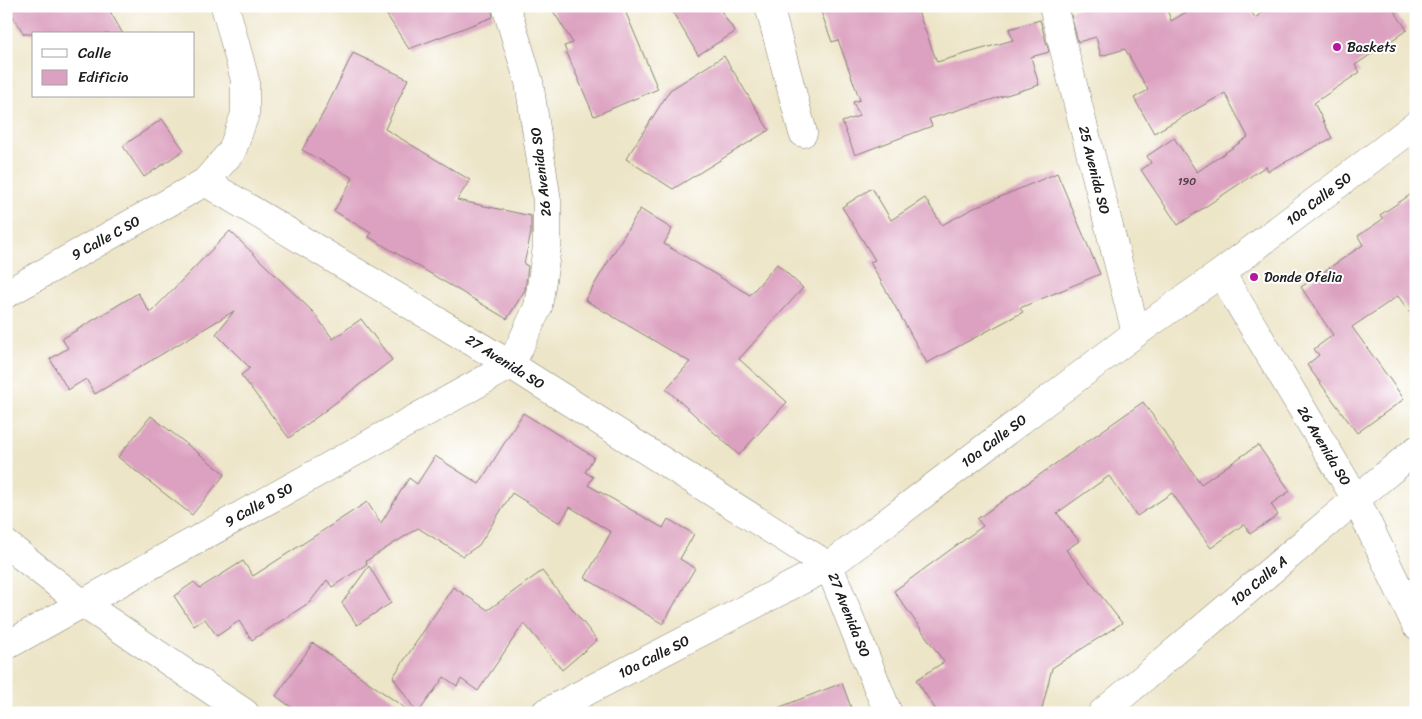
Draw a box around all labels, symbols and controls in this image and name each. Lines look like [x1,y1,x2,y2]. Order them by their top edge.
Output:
legend [32,32,195,98]
place label: Baskets [1347,35,1397,60]
text: Calle [78,40,111,66]
marker: Baskets [1331,41,1343,53]
text: Edificio [78,64,129,90]
street label: 25 Avenida SO [1071,123,1117,217]
street label: 26 Avenida SO [523,126,559,218]
street label: 10a Calle SO [1281,166,1357,232]
house number: 190 [1178,172,1196,191]
street label: 9 Calle C SO [67,209,145,267]
place label: Donde Ofelia [1264,265,1343,290]
marker: Donde Ofelia [1248,271,1260,283]
street label: 27 Avenida SO [460,328,550,396]
street label: 26 Avenida SO [1290,401,1358,491]
street label: 10a Calle SO [956,408,1032,474]
street label: 9 Calle D SO [220,476,298,534]
street label: 10a Calle A [1225,549,1293,613]
street label: 27 Avenida SO [821,569,877,661]
street label: 10a Calle SO [614,628,694,686]

